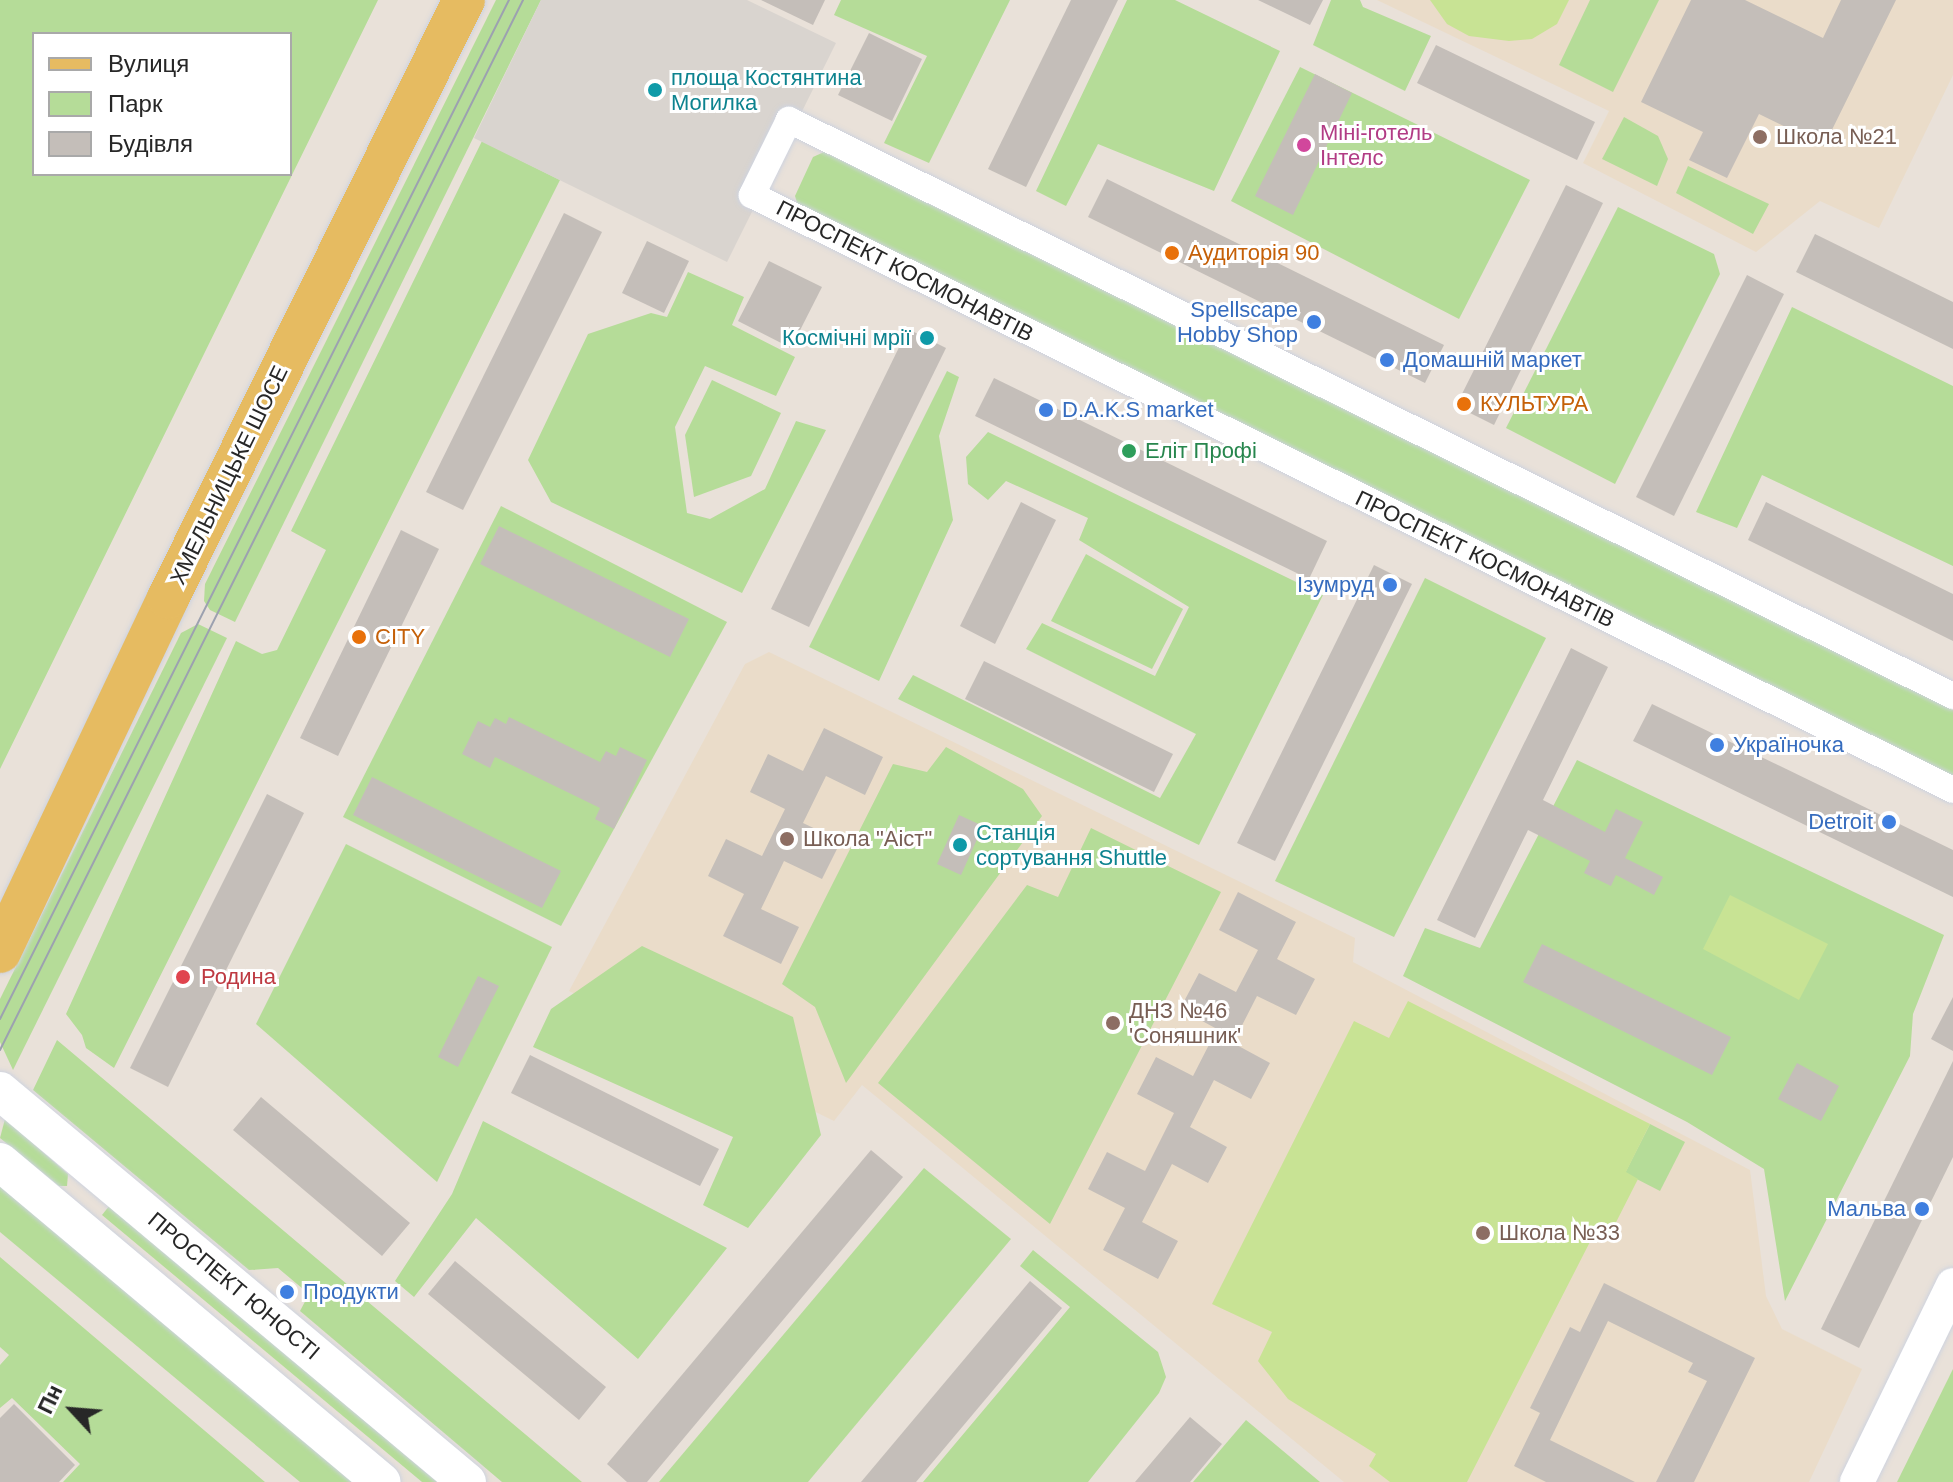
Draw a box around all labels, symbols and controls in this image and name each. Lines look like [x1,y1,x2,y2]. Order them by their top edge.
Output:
legend [32,32,292,176]
text: Вулиця [108,50,189,77]
place label: площа Костянтина Могилка [671,64,862,116]
marker: площа Костянтина Могилка [646,81,664,99]
text: Парк [108,90,162,117]
place label: Міні-готель Інтелс [1320,119,1433,170]
place label: Школа №21 [1776,124,1897,150]
marker: Школа №21 [1751,128,1769,146]
text: Будівля [108,130,193,157]
marker: Міні-готель Інтелс [1295,136,1313,154]
street label: ПРОСПЕКТ КОСМОНАВТІВ [772,195,1038,347]
place label: Аудиторія 90 [1188,240,1320,266]
marker: Аудиторія 90 [1163,244,1181,262]
place label: Spellscape Hobby Shop [1177,296,1298,348]
marker: Spellscape Hobby Shop [1305,313,1323,331]
place label: Космічні мрії [782,325,911,351]
marker: Космічні мрії [918,329,936,347]
place label: Домашній маркет [1403,347,1582,373]
marker: Домашній маркет [1378,351,1396,369]
street label: ХМЕЛЬНИЦЬКЕ ШОСЕ [164,361,294,589]
place label: КУЛЬТУРА [1480,391,1588,417]
marker: КУЛЬТУРА [1455,395,1473,413]
place label: D.A.K.S market [1062,397,1214,423]
marker: D.A.K.S market [1037,401,1055,419]
place label: Еліт Профі [1145,438,1257,464]
marker: Еліт Профі [1120,442,1138,460]
street label: ПРОСПЕКТ КОСМОНАВТІВ [1351,485,1619,633]
place label: Ізумруд [1297,572,1374,598]
marker: Ізумруд [1381,576,1399,594]
place label: CITY [375,624,425,650]
marker: CITY [350,628,368,646]
place label: Україночка [1733,732,1844,758]
marker: Україночка [1708,736,1726,754]
place label: Detroit [1808,809,1873,835]
marker: Detroit [1880,813,1898,831]
place label: Станція сортування Shuttle [976,819,1167,870]
place label: Школа "Аіст" [803,826,932,852]
marker: Школа "Аіст" [778,830,796,848]
marker: Станція сортування Shuttle [951,836,969,854]
place label: Родина [201,964,276,990]
marker: Родина [172,966,194,988]
place label: ДНЗ №46 'Соняшник' [1129,997,1241,1048]
marker: ДНЗ №46 'Соняшник' [1104,1014,1122,1032]
place label: Мальва [1827,1196,1906,1222]
marker: Мальва [1913,1200,1931,1218]
street label: ПРОСПЕКТ ЮНОСТІ [143,1207,325,1365]
place label: Школа №33 [1499,1220,1620,1246]
marker: Школа №33 [1474,1224,1492,1242]
place label: Продукти [303,1279,399,1305]
marker: Продукти [278,1283,296,1301]
north arrow [32,1370,112,1450]
text: Пн [32,1381,68,1418]

